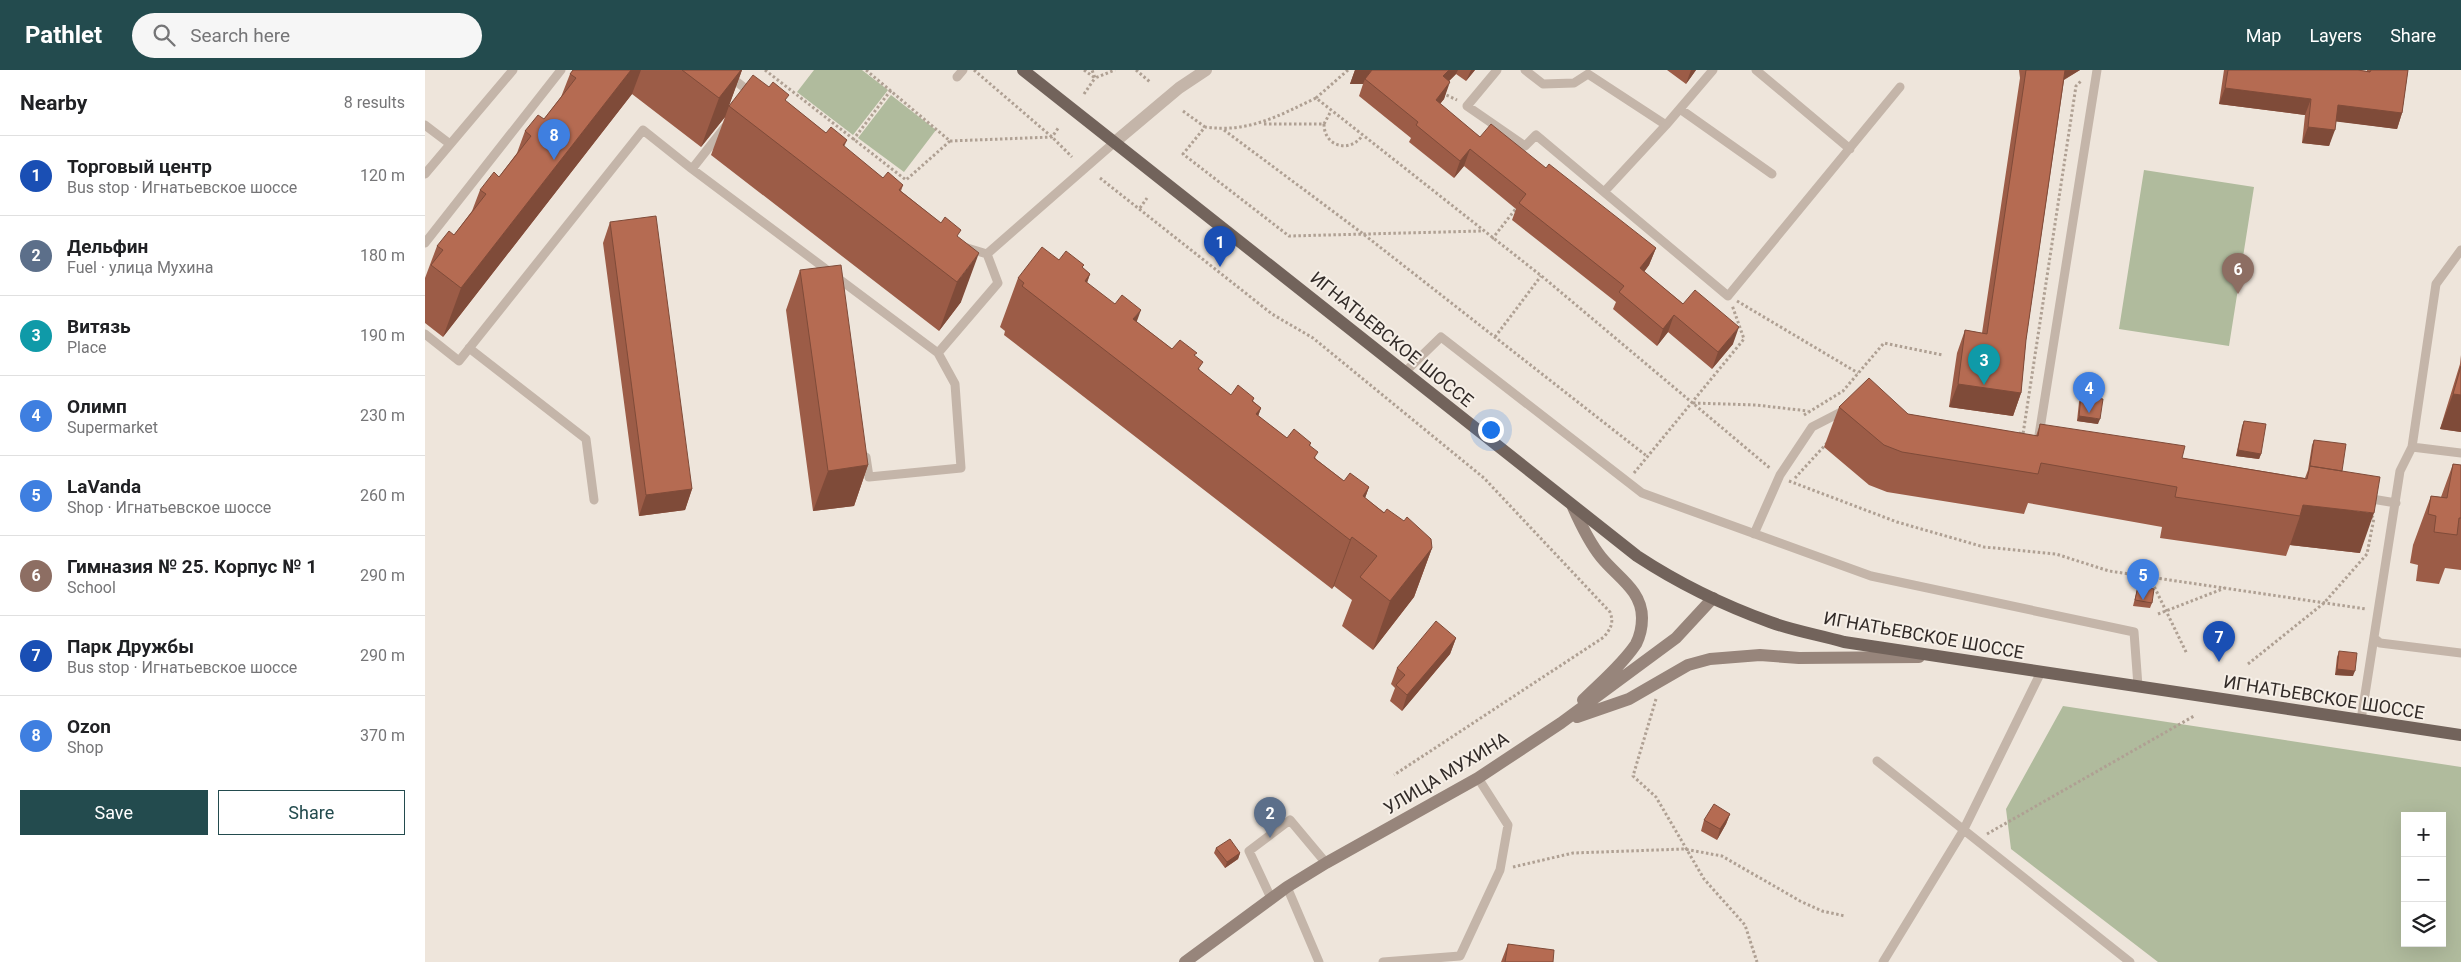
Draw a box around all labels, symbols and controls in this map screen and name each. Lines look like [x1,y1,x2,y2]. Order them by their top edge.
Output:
search box [132,13,482,58]
text: Pathlet [25,21,102,49]
icon: search [150,21,178,49]
text: Search here [190,24,290,47]
text: Map [2246,25,2281,46]
text: Layers [2309,25,2362,46]
text: Share [2390,25,2436,46]
text: Nearby [20,91,87,115]
text: 8 results [344,93,405,112]
pin: 8 [538,119,570,160]
text: Торговый центр [67,155,212,178]
text: 1 [31,166,41,185]
text: 120 m [360,166,405,185]
text: Bus stop · Игнатьевское шоссе [67,178,297,197]
pin: 1 [1204,226,1236,267]
text: Дельфин [67,235,148,258]
text: 2 [31,246,41,265]
text: 180 m [360,246,405,265]
pin: 6 [2222,253,2254,294]
text: Fuel · улица Мухина [67,258,214,277]
street label: ИГНАТЬЕВСКОЕ ШОССЕ [1306,267,1478,411]
text: Витязь [67,315,131,338]
text: 3 [31,326,41,345]
text: 190 m [360,326,405,345]
text: Place [67,338,107,357]
pin: 3 [1968,344,2000,385]
pin: 4 [2073,372,2105,413]
text: Олимп [67,395,127,418]
text: 4 [31,406,41,425]
text: 230 m [360,406,405,425]
your location [1478,417,1504,443]
text: Supermarket [67,418,158,437]
text: LaVanda [67,475,141,498]
text: 5 [31,486,41,505]
text: 260 m [360,486,405,505]
text: Shop · Игнатьевское шоссе [67,498,271,517]
text: Гимназия № 25. Корпус № 1 [67,555,317,578]
pin: 5 [2127,559,2159,600]
text: 6 [31,566,41,585]
text: 290 m [360,566,405,585]
text: School [67,578,116,597]
street label: ИГНАТЬЕВСКОЕ ШОССЕ [1822,607,2026,663]
pin: 7 [2203,621,2235,662]
text: Парк Дружбы [67,635,194,658]
text: 7 [31,646,41,665]
text: 290 m [360,646,405,665]
text: Bus stop · Игнатьевское шоссе [67,658,297,677]
street label: ИГНАТЬЕВСКОЕ ШОССЕ [2222,671,2426,723]
text: Ozon [67,715,111,738]
text: 8 [31,726,41,745]
text: 370 m [360,726,405,745]
street label: УЛИЦА МУХИНА [1380,727,1512,819]
text: Shop [67,738,103,757]
button: Save [20,790,208,835]
button: Share [218,790,405,835]
pin: 2 [1254,797,1286,838]
map controls [2401,812,2446,947]
button: + [2401,812,2446,857]
button: − [2401,857,2446,902]
button: layers [2401,902,2446,947]

